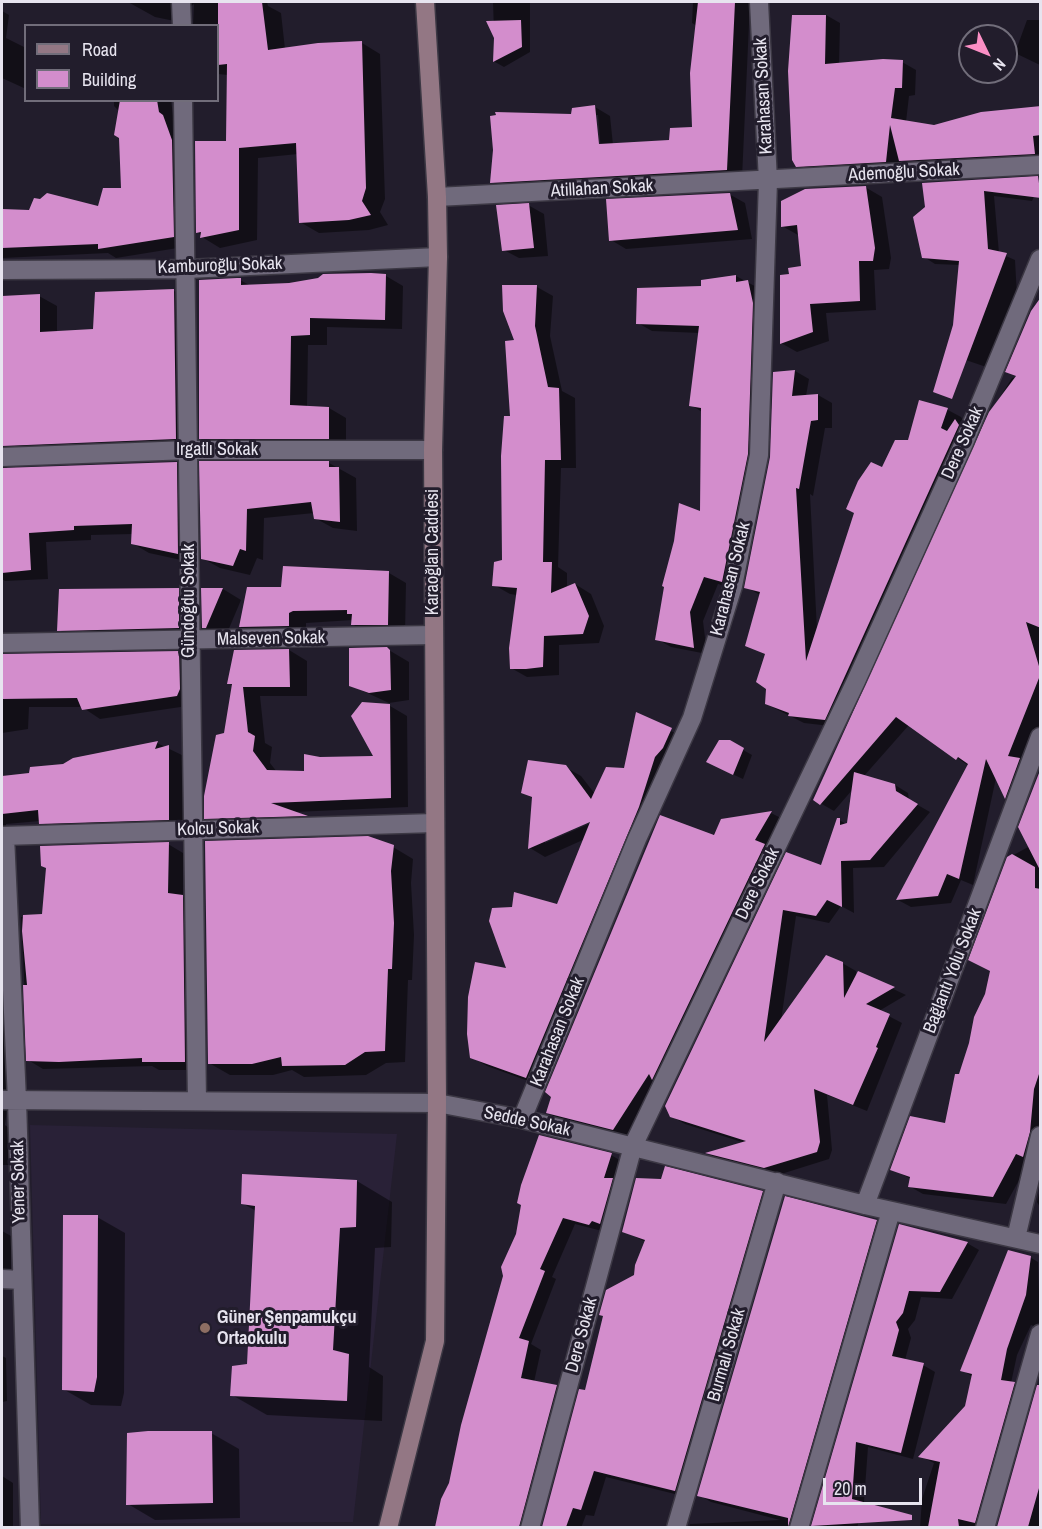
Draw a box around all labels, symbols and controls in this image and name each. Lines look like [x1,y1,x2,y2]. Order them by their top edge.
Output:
legend [24,24,219,102]
north arrow [958,24,1018,84]
text: Road [82,37,117,62]
street label: Karahasan Sokak [750,37,778,155]
text: N [988,54,1011,76]
text: Building [82,67,136,92]
street label: Ademoğlu Sokak [848,159,960,187]
street label: Atillahan Sokak [550,176,654,202]
street label: Kamburoğlu Sokak [157,253,283,279]
street label: Dere Sokak [937,403,989,483]
street label: Irgatlı Sokak [176,439,258,461]
street label: Karaoğlan Caddesi [422,489,444,615]
street label: Karahasan Sokak [706,520,756,638]
street label: Gündoğdu Sokak [178,544,200,658]
street label: Malseven Sokak [217,627,325,651]
street label: Kolcu Sokak [177,817,259,841]
street label: Dere Sokak [731,845,785,923]
street label: Bağlantı Yolu Sokak [919,906,987,1036]
street label: Karahasan Sokak [526,974,590,1090]
street label: Sedde Sokak [482,1102,572,1142]
street label: Yener Sokak [7,1140,31,1224]
street label: Dere Sokak [562,1295,602,1375]
street label: Burmalı Sokak [703,1306,751,1404]
place label: Güner Şenpamukçu Ortaokulu [217,1307,356,1350]
marker: Güner Şenpamukçu Ortaokulu [198,1321,212,1335]
scale bar [826,1466,925,1504]
text: 20 m [834,1476,867,1501]

